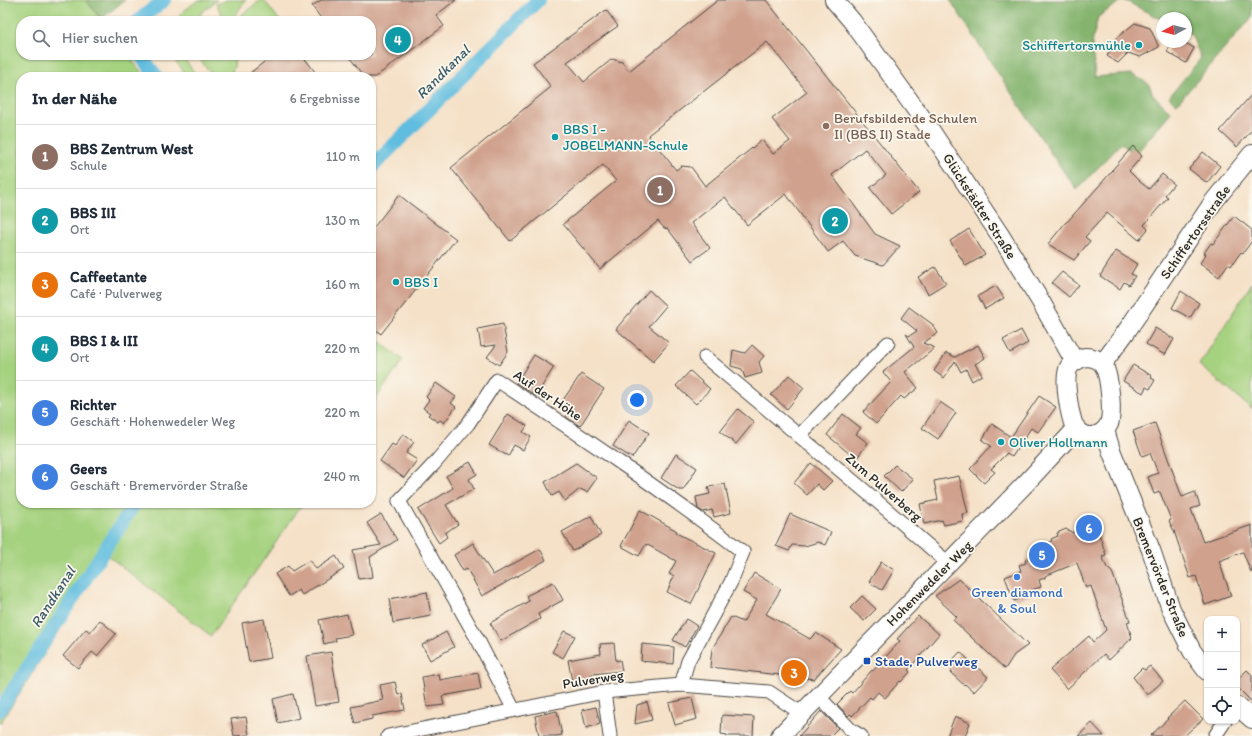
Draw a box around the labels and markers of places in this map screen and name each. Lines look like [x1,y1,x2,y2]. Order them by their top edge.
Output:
pin: 4 [385,25,411,55]
place label: Schiffertorsmühle [1022,37,1131,54]
marker: Schiffertorsmühle [1134,40,1144,50]
place label: Berufsbildende Schulen II (BBS II) Stade [834,110,977,143]
place label: BBS I - JOBELMANN-Schule [563,121,689,154]
marker: Berufsbildende Schulen II (BBS II) Stade [821,121,831,131]
marker: BBS I - JOBELMANN-Schule [550,132,560,142]
pin: 1 [647,175,673,205]
pin: 2 [822,206,848,236]
place label: BBS I [404,274,438,291]
marker: BBS I [391,277,401,287]
place label: Oliver Hollmann [1009,434,1108,451]
marker: Oliver Hollmann [996,437,1006,447]
pin: 6 [1076,513,1102,543]
pin: 5 [1029,540,1055,570]
marker: Green diamond & Soul [1012,572,1022,582]
place label: Green diamond & Soul [971,584,1063,617]
place label: Stade, Pulverweg [875,653,978,670]
marker: Stade, Pulverweg [862,656,872,666]
pin: 3 [781,658,807,688]

